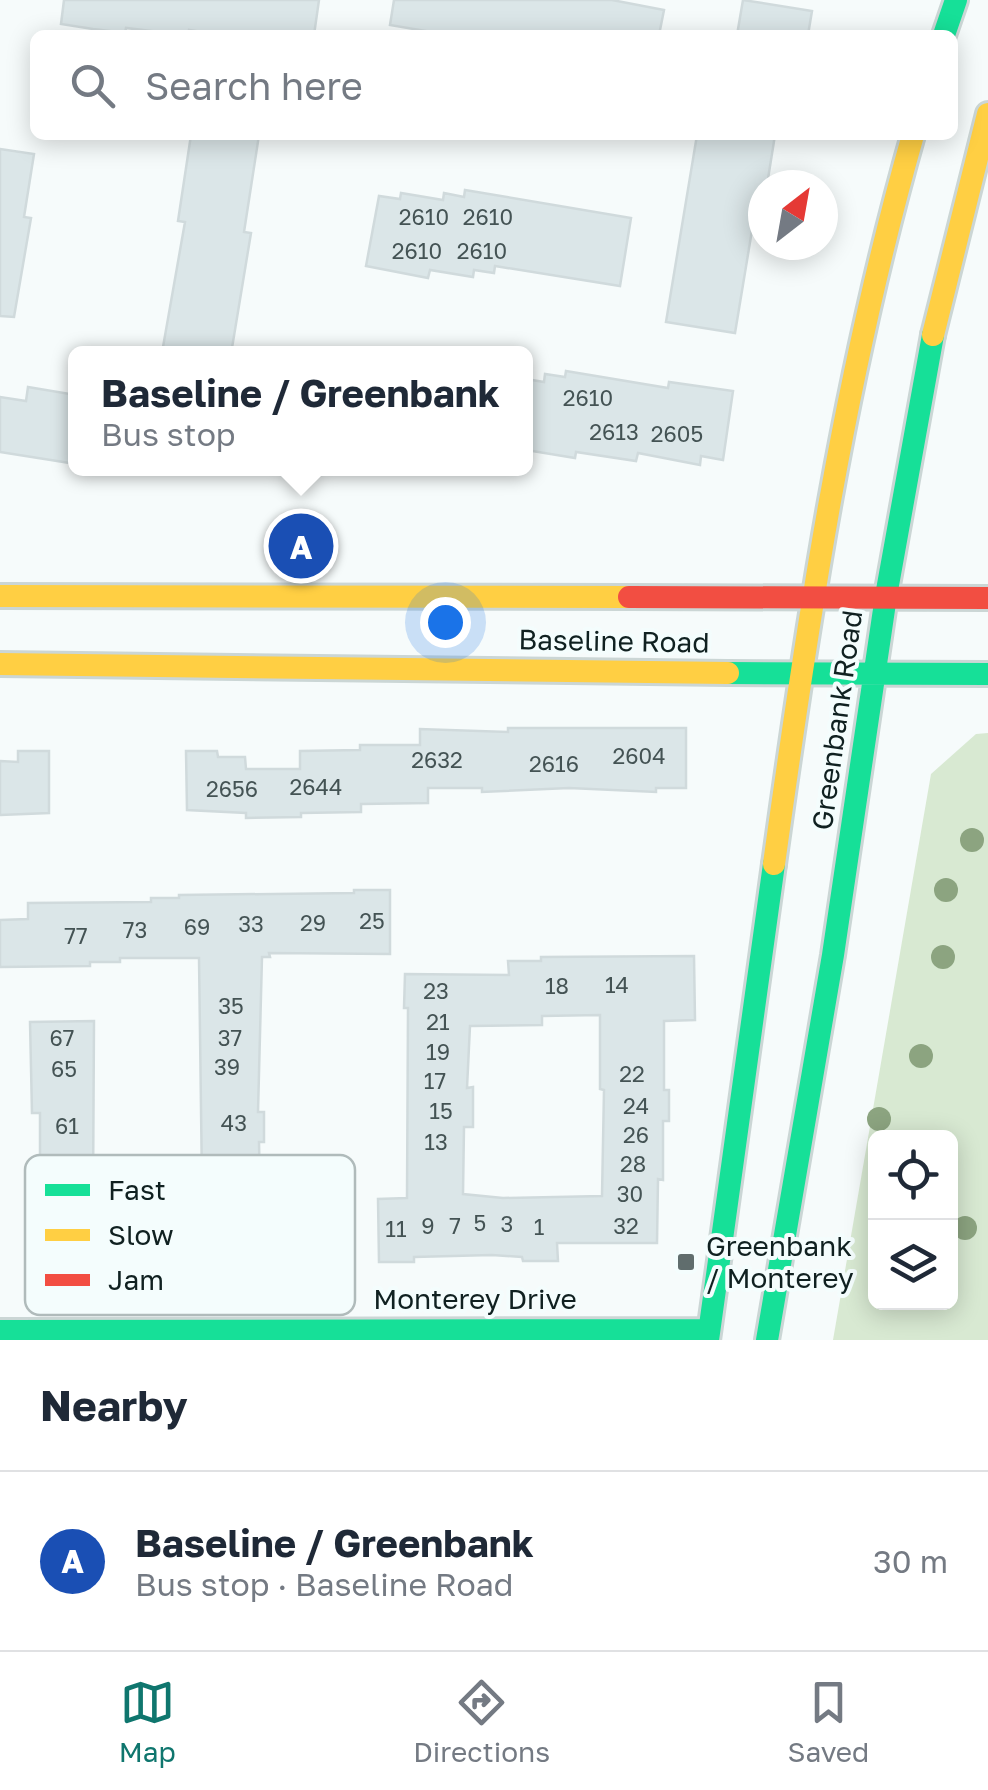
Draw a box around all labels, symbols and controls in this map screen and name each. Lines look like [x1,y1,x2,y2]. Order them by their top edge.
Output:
search box [30,30,958,140]
icon: search [65,58,120,113]
text: Search here [145,63,363,108]
north arrow [748,170,838,260]
house number: 2610 [399,203,449,230]
house number: 2610 [463,203,513,230]
house number: 2610 [392,237,442,264]
house number: 2610 [457,237,507,264]
popup [68,346,533,476]
text: Baseline / Greenbank [101,370,500,415]
house number: 2610 [563,384,613,411]
text: Bus stop [101,415,236,453]
house number: 2613 [589,418,639,445]
house number: 2605 [651,420,703,447]
pin: A [268,508,334,584]
your location [420,597,471,648]
street label: Greenbank Road [805,608,868,832]
street label: Baseline Road [518,622,710,659]
house number: 2604 [612,742,666,769]
house number: 2632 [411,746,463,773]
house number: 2616 [529,750,579,777]
house number: 2644 [290,773,342,800]
house number: 2656 [206,775,258,802]
house number: 25 [359,907,385,934]
house number: 29 [300,909,326,936]
house number: 33 [238,910,264,937]
house number: 69 [184,913,210,940]
house number: 73 [123,916,147,943]
house number: 77 [64,922,88,949]
house number: 14 [605,971,629,998]
house number: 18 [545,972,569,999]
house number: 23 [423,977,449,1004]
house number: 35 [218,992,244,1019]
house number: 21 [426,1008,450,1035]
house number: 67 [50,1024,74,1051]
house number: 37 [218,1024,242,1051]
house number: 19 [426,1038,450,1065]
house number: 39 [214,1053,240,1080]
house number: 65 [51,1055,77,1082]
house number: 22 [619,1060,645,1087]
house number: 17 [424,1067,446,1094]
house number: 24 [623,1092,649,1119]
house number: 15 [429,1097,453,1124]
house number: 43 [221,1109,247,1136]
house number: 61 [55,1112,79,1139]
house number: 26 [623,1121,649,1148]
house number: 13 [424,1128,448,1155]
map controls [868,1130,958,1310]
button: locate [868,1130,958,1220]
house number: 28 [620,1150,646,1177]
legend [25,1155,355,1315]
text: Fast [108,1173,166,1206]
house number: 30 [617,1180,643,1207]
house number: 5 [474,1209,486,1236]
house number: 3 [501,1210,513,1237]
house number: 9 [421,1212,435,1239]
house number: 7 [449,1212,461,1239]
house number: 32 [613,1212,639,1239]
house number: 1 [534,1213,545,1240]
house number: 11 [385,1215,407,1242]
text: Slow [108,1218,174,1251]
button: layers [868,1220,958,1310]
place label: Greenbank / Monterey [706,1229,854,1294]
marker: Greenbank / Monterey [675,1251,697,1273]
text: Jam [108,1263,164,1296]
street label: Monterey Drive [373,1282,577,1315]
text: Nearby [40,1380,188,1430]
text: Baseline / Greenbank [135,1520,534,1565]
text: A [61,1542,84,1580]
text: 30 m [873,1542,948,1580]
text: Bus stop · Baseline Road [135,1565,514,1603]
tab: Map [119,1675,176,1768]
tab: Directions [413,1675,550,1768]
tab: Saved [787,1675,869,1768]

